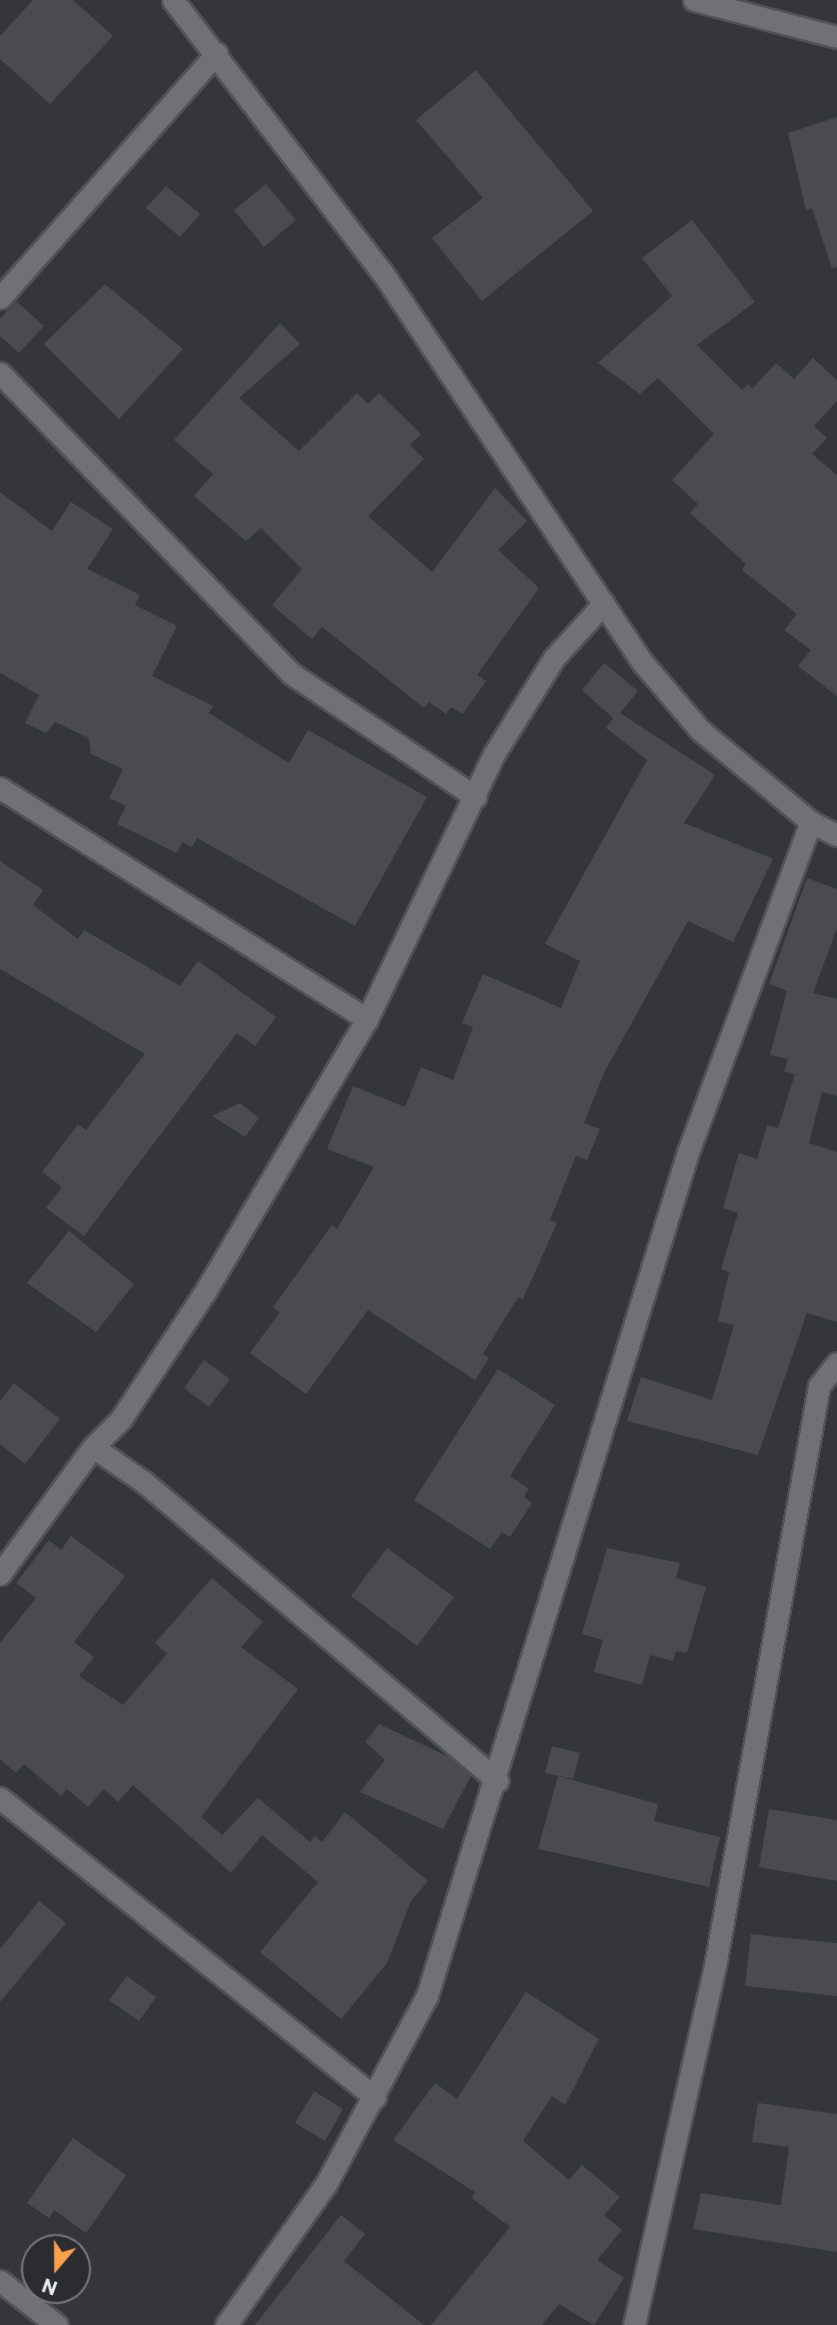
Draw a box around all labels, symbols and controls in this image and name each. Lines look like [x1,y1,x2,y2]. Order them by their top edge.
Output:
north arrow [21,2234,91,2304]
text: N [39,2274,60,2301]

